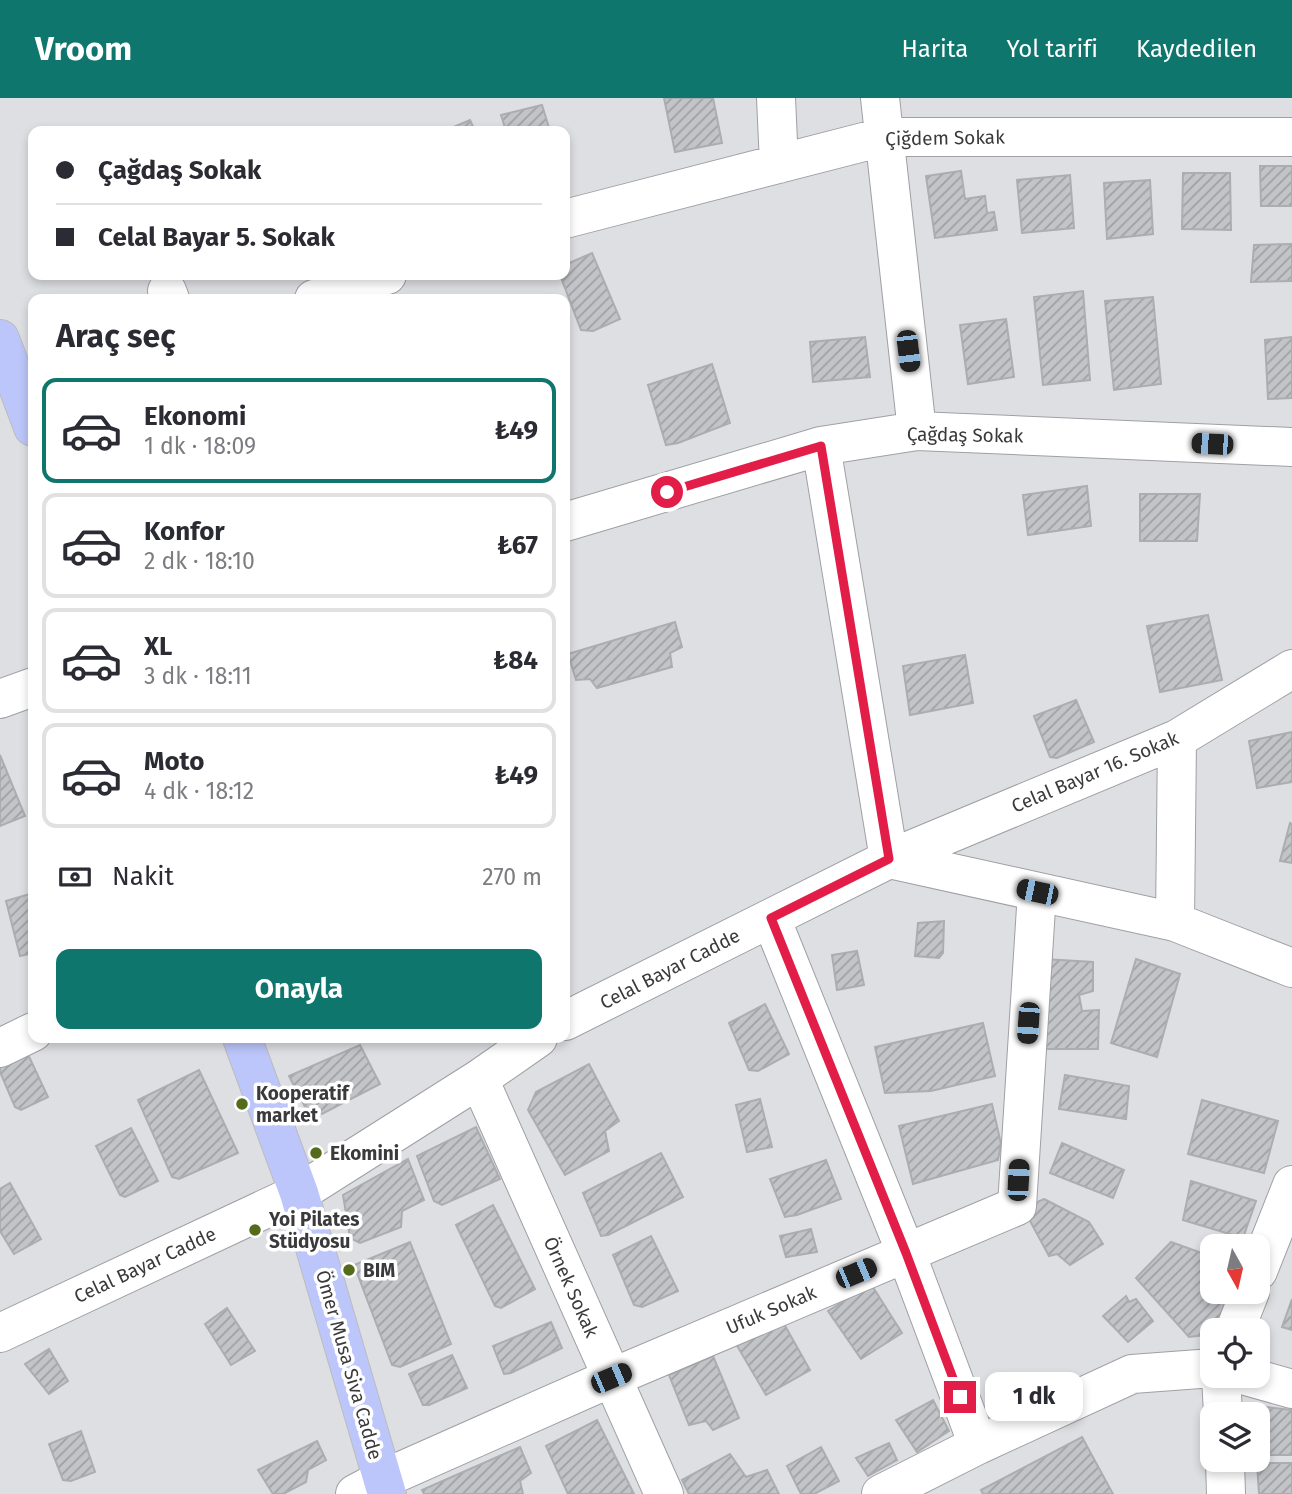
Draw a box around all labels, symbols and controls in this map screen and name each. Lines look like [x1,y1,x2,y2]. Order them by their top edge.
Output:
text: Vroom [35,29,132,69]
text: Harita [901,35,968,63]
text: Yol tarifi [1006,35,1098,63]
text: Kaydedilen [1136,35,1257,63]
street label: Çiğdem Sokak [885,125,1005,151]
text: Çağdaş Sokak [98,155,261,186]
text: Celal Bayar 5. Sokak [98,222,335,253]
text: Araç seç [56,317,176,355]
car [896,329,921,373]
icon: car [60,399,123,462]
text: Ekonomi [144,401,246,432]
text: ₺49 [495,415,538,446]
street label: Çağdaş Sokak [907,422,1024,448]
text: 1 dk · 18:09 [144,432,256,460]
car [1191,432,1234,456]
route start [651,476,683,508]
icon: car [60,514,123,577]
text: Konfor [144,516,225,547]
text: ₺67 [497,530,538,561]
text: 2 dk · 18:10 [144,547,255,575]
icon: car [60,629,123,692]
text: XL [144,631,172,662]
text: ₺84 [493,645,538,676]
text: 3 dk · 18:11 [144,662,252,690]
street label: Celal Bayar 16. Sokak [1008,726,1182,818]
icon: car [60,744,123,807]
text: Moto [144,746,204,777]
text: ₺49 [495,760,538,791]
text: 4 dk · 18:12 [144,777,254,805]
icon: cash [56,858,94,896]
text: Nakit [112,861,174,892]
text: 270 m [482,863,542,891]
car [1015,877,1060,907]
street label: Celal Bayar Cadde [596,924,744,1014]
button: Onayla [56,949,542,1029]
car [1017,1001,1040,1045]
place label: Kooperatif market [256,1082,351,1127]
marker: Kooperatif market [234,1096,250,1112]
place label: Ekomini [330,1142,399,1165]
marker: Ekomini [308,1145,324,1161]
car [1007,1158,1030,1202]
place label: Yoi Pilates Stüdyosu [268,1208,359,1253]
street label: Celal Bayar Cadde [70,1222,220,1308]
marker: Yoi Pilates Stüdyosu [247,1222,263,1238]
street label: Örnek Sokak [539,1233,604,1341]
north arrow [1200,1234,1270,1304]
map controls [1200,1234,1270,1472]
car [833,1255,880,1291]
place label: BIM [363,1259,395,1282]
marker: BIM [341,1262,357,1278]
street label: Ömer Musa Siva Cadde [311,1268,387,1462]
street label: Ufuk Sokak [722,1281,820,1339]
button: locate [1200,1318,1270,1388]
car [588,1360,635,1396]
callout: 1 dk [984,1372,1082,1422]
route end [944,1381,976,1413]
text: 1 dk [1013,1382,1055,1410]
button: layers [1200,1402,1270,1472]

